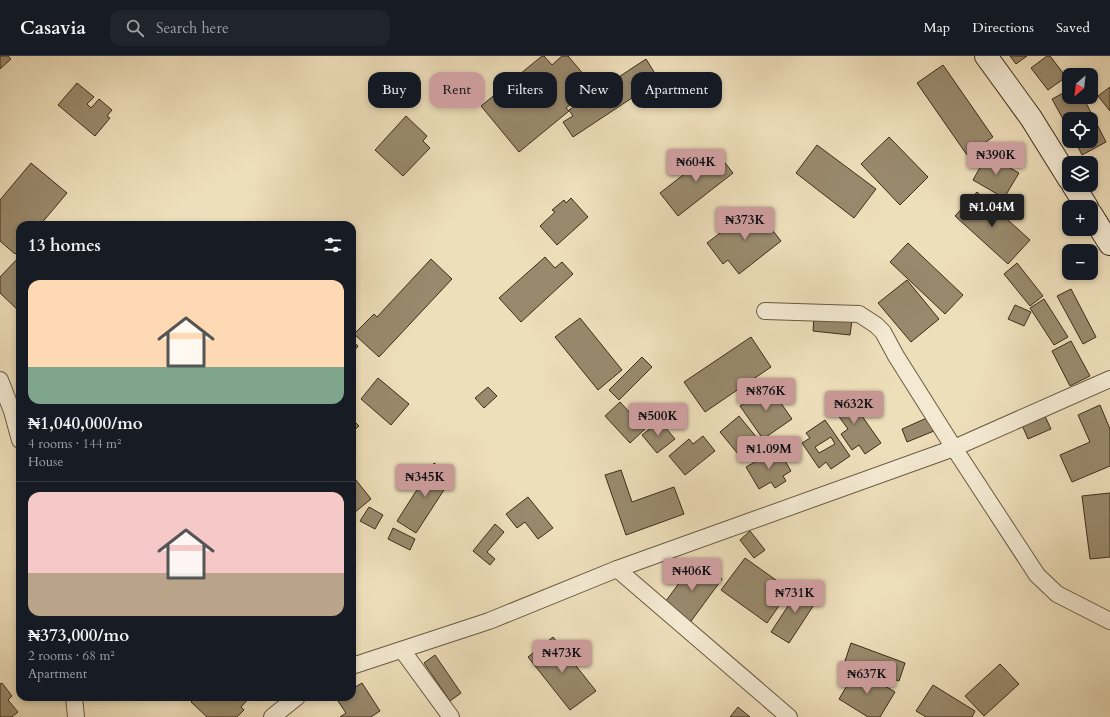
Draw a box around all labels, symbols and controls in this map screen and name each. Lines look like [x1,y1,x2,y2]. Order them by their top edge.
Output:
search box [110,10,390,46]
text: Casavia [20,15,86,41]
icon: search [124,17,146,39]
text: Search here [156,18,229,38]
text: Map [924,18,950,37]
text: Directions [972,18,1034,37]
text: Saved [1056,18,1090,37]
north arrow [1062,68,1098,104]
map controls [1062,68,1098,280]
chip: Buy [368,72,421,108]
chip: Rent [429,72,485,108]
chip: Filters [493,72,557,108]
chip: New [565,72,623,108]
chip: Apartment [631,72,722,108]
button: locate [1062,112,1098,148]
pin: ₦390K [968,142,1024,176]
text: ₦390K [976,146,1016,164]
pin: ₦604K [668,149,724,183]
text: ₦604K [676,153,716,171]
button: layers [1062,156,1098,192]
pin: ₦1.04M [959,194,1025,228]
text: ₦1.04M [969,198,1015,216]
button: + [1062,200,1098,236]
pin: ₦373K [717,207,773,241]
text: ₦373K [725,211,765,229]
text: 13 homes [28,234,101,257]
icon: filters [322,234,344,256]
button: − [1062,244,1098,280]
icon: home [150,306,222,378]
pin: ₦876K [738,378,794,412]
text: ₦876K [746,382,786,400]
pin: ₦632K [826,391,882,425]
text: ₦632K [834,395,874,413]
pin: ₦500K [630,403,686,437]
text: ₦500K [638,407,678,425]
text: ₦1,040,000/mo [28,412,143,435]
text: 4 rooms · 144 m² [28,435,121,453]
pin: ₦1.09M [736,436,802,470]
text: ₦1.09M [746,440,792,458]
text: House [28,453,63,471]
pin: ₦345K [397,464,453,498]
text: ₦345K [405,468,445,486]
icon: home [150,518,222,590]
pin: ₦406K [664,558,720,592]
text: ₦406K [672,562,712,580]
pin: ₦731K [767,580,823,614]
text: ₦731K [775,584,815,602]
text: ₦373,000/mo [28,624,129,647]
pin: ₦473K [534,640,590,674]
text: ₦473K [542,644,582,662]
text: 2 rooms · 68 m² [28,647,115,665]
pin: ₦637K [839,661,895,695]
text: Apartment [28,665,87,683]
text: ₦637K [847,665,887,683]

